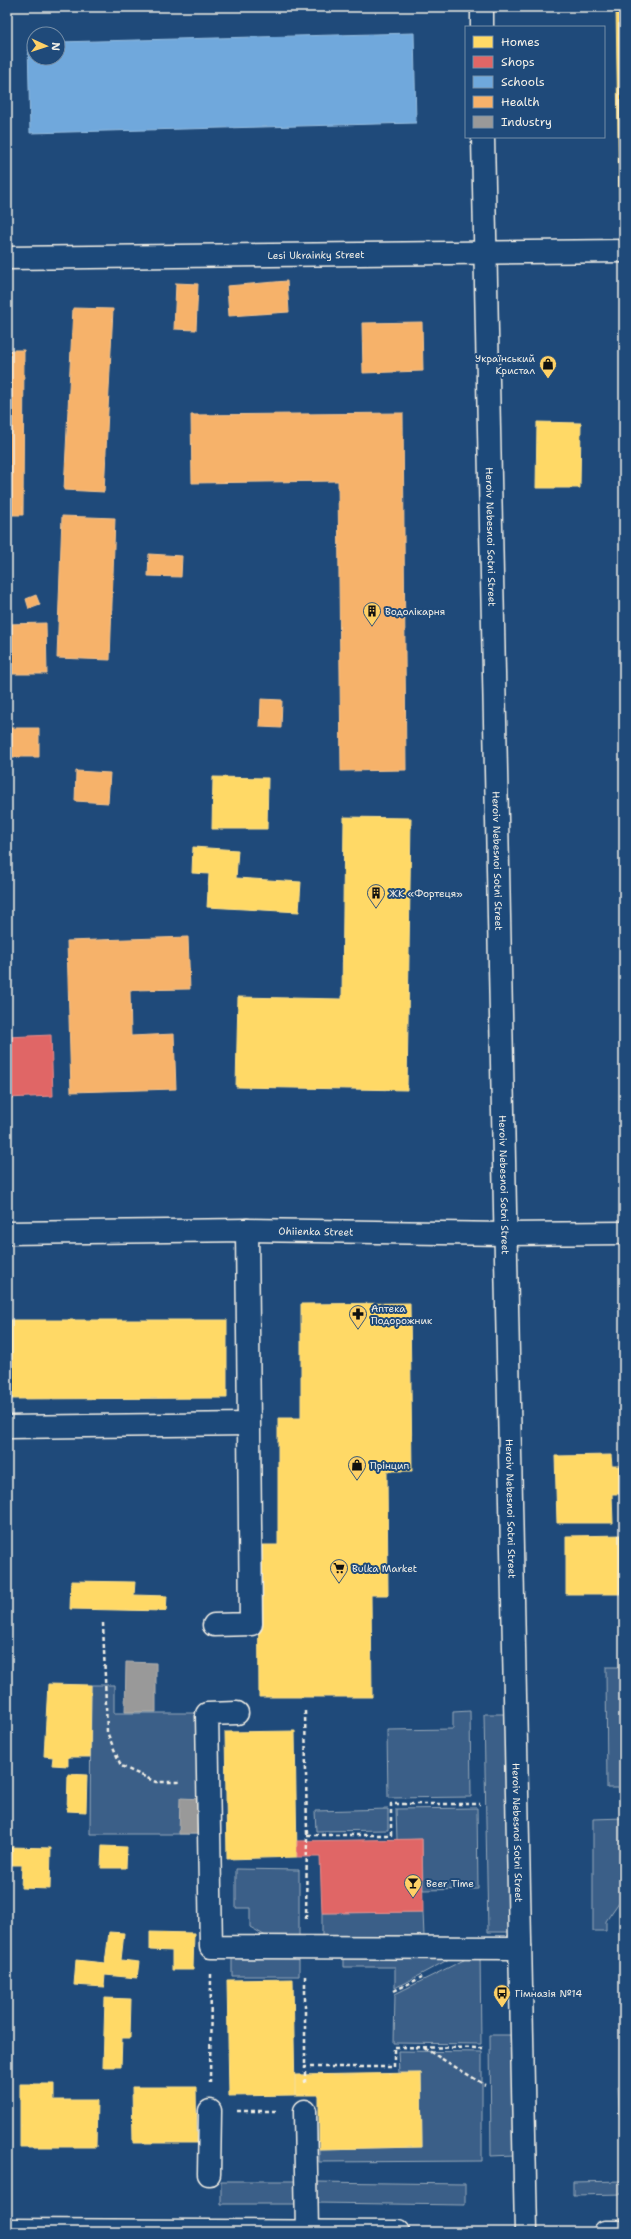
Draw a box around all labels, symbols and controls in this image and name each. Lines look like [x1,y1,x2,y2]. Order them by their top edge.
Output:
north arrow [26,26,66,66]
legend [465,26,605,138]
text: Homes [501,34,540,50]
text: N [48,42,63,52]
text: Shops [501,54,535,70]
text: Schools [501,74,545,90]
text: Health [501,94,540,110]
text: Industry [501,114,552,130]
street label: Lesi Ukrainky Street [267,247,365,262]
place label: Український Кристал [475,352,535,377]
shop icon: Український Кристал [538,354,558,379]
street label: Heroiv Nebesnoi Sotni Street [483,467,499,607]
building icon: Водолікарня [362,601,382,626]
place label: Водолікарня [385,605,445,618]
street label: Heroiv Nebesnoi Sotni Street [490,791,506,931]
building icon: ЖК «Фортеця» [366,883,386,908]
place label: ЖК «Фортеця» [389,887,463,900]
street label: Heroiv Nebesnoi Sotni Street [497,1115,512,1255]
street label: Ohiienka Street [278,1224,354,1238]
place label: Аптека Подорожник [371,1302,433,1327]
pharmacy icon: Аптека Подорожник [348,1304,368,1329]
street label: Heroiv Nebesnoi Sotni Street [503,1439,519,1579]
shop icon: Прінцип [347,1455,367,1480]
place label: Прінцип [370,1459,409,1472]
supermarket icon: Bulka Market [329,1558,349,1583]
place label: Bulka Market [352,1562,417,1575]
street label: Heroiv Nebesnoi Sotni Street [510,1763,526,1903]
bar icon: Beer Time [403,1873,423,1898]
place label: Beer Time [426,1877,474,1890]
bus stop icon: Гімназія №14 [492,1983,512,2008]
place label: Гімназія №14 [515,1987,582,2000]

